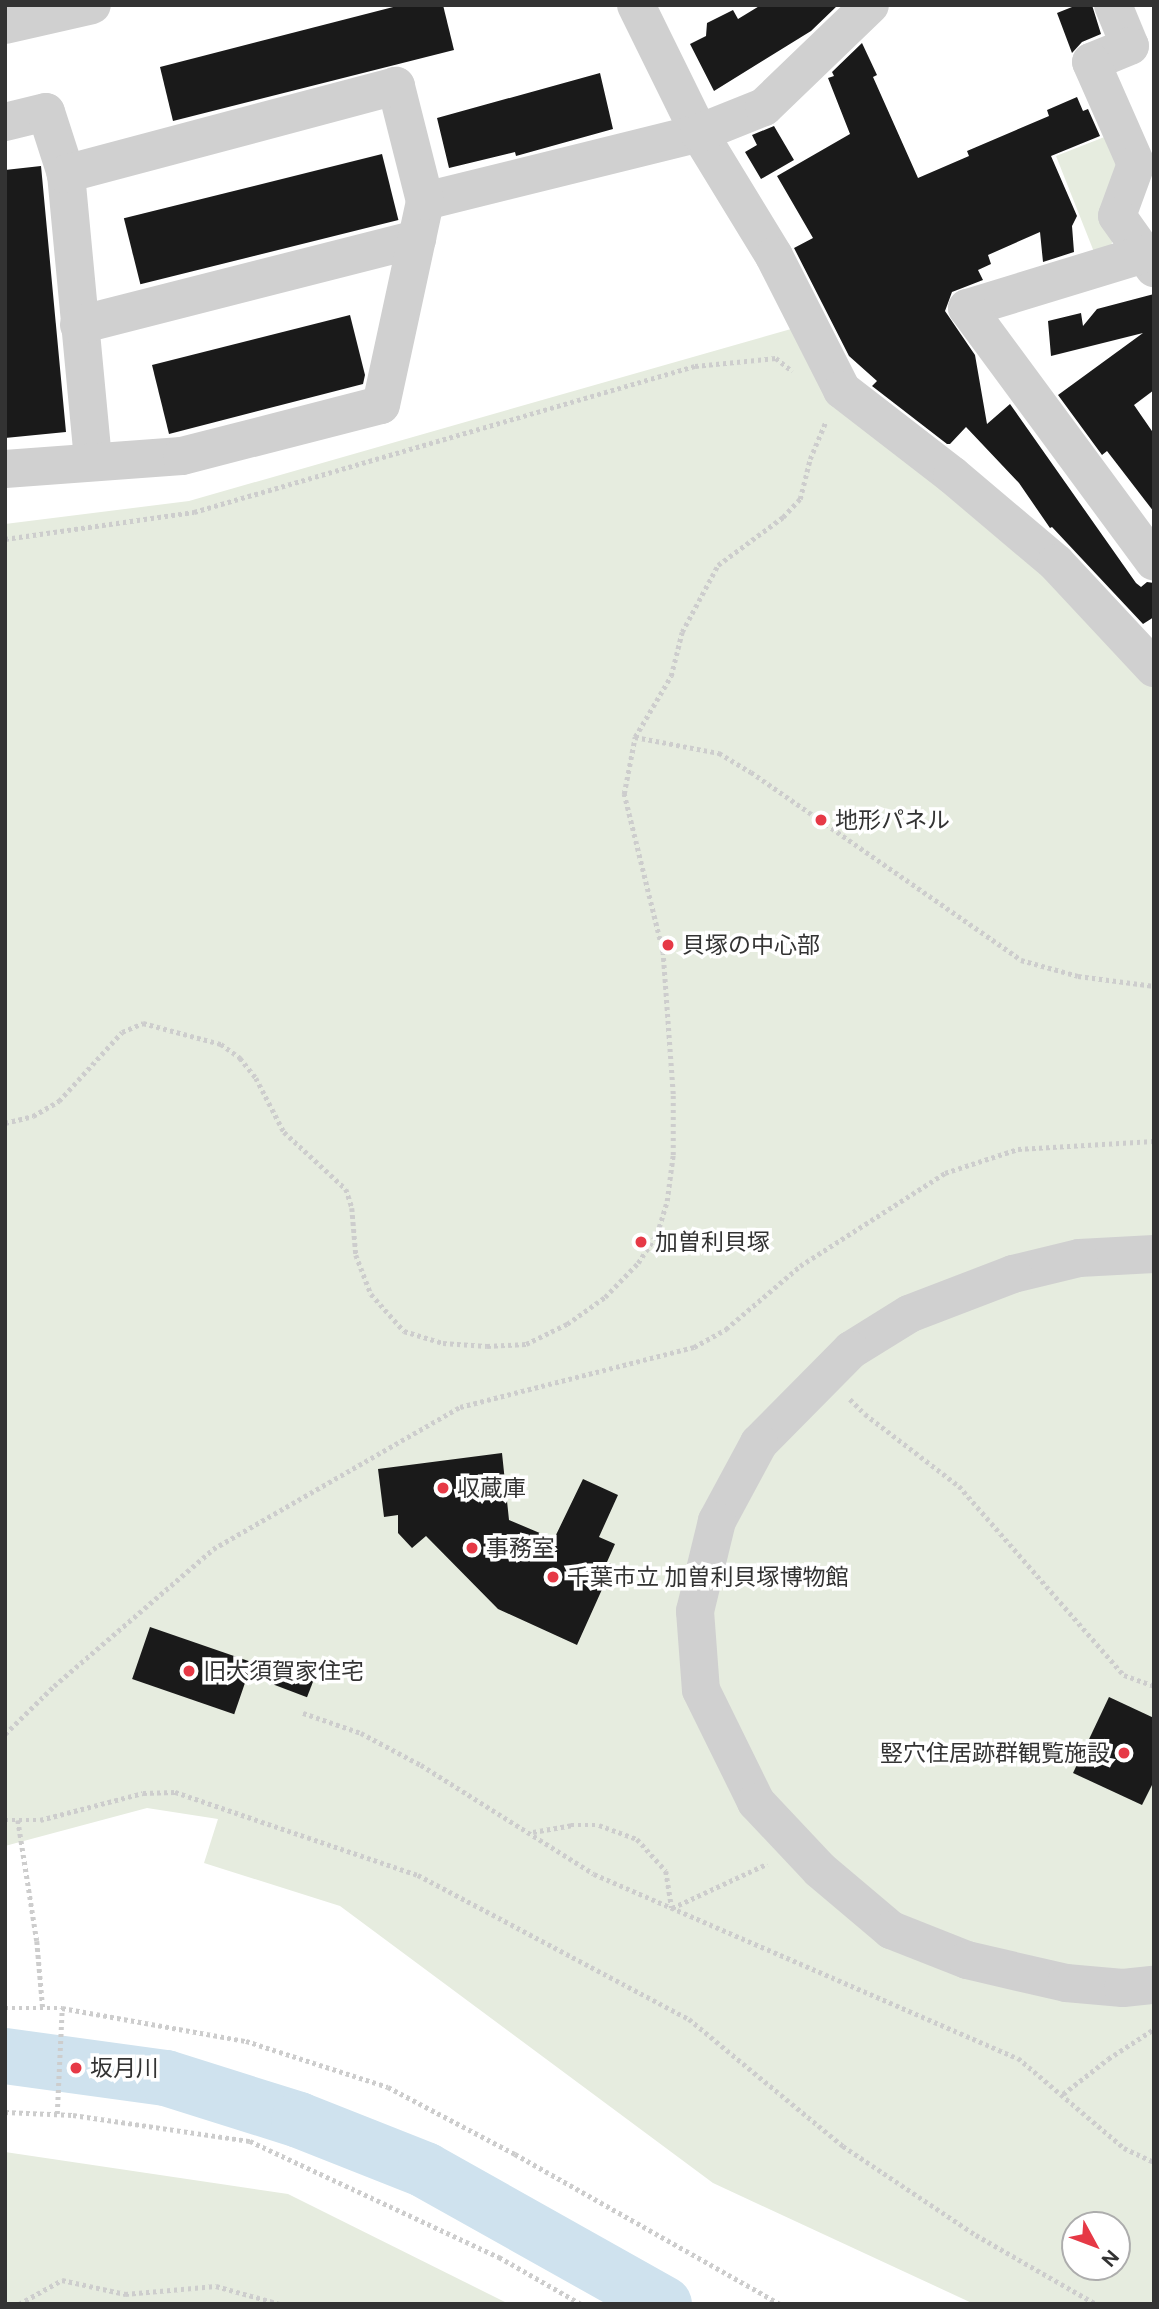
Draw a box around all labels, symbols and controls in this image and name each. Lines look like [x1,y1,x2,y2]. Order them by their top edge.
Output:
place label: 地形パネル [835,806,950,834]
marker: 地形パネル [813,812,829,828]
place label: 貝塚の中心部 [682,931,820,959]
marker: 貝塚の中心部 [660,937,676,953]
place label: 加曽利貝塚 [655,1228,770,1256]
marker: 加曽利貝塚 [633,1234,649,1250]
place label: 収蔵庫 [457,1474,526,1502]
marker: 収蔵庫 [435,1480,451,1496]
place label: 事務室 [486,1534,555,1562]
marker: 事務室 [464,1540,480,1556]
place label: 千葉市立 加曽利貝塚博物館 [567,1563,849,1591]
marker: 千葉市立 加曽利貝塚博物館 [545,1569,561,1585]
place label: 旧大須賀家住宅 [203,1657,364,1685]
marker: 旧大須賀家住宅 [181,1663,197,1679]
place label: 竪穴住居跡群観覧施設 [880,1739,1110,1767]
marker: 竪穴住居跡群観覧施設 [1116,1745,1132,1761]
place label: 坂月川 [90,2054,159,2082]
marker: 坂月川 [68,2060,84,2076]
north arrow [1061,2211,1131,2281]
text: N [1097,2246,1124,2271]

